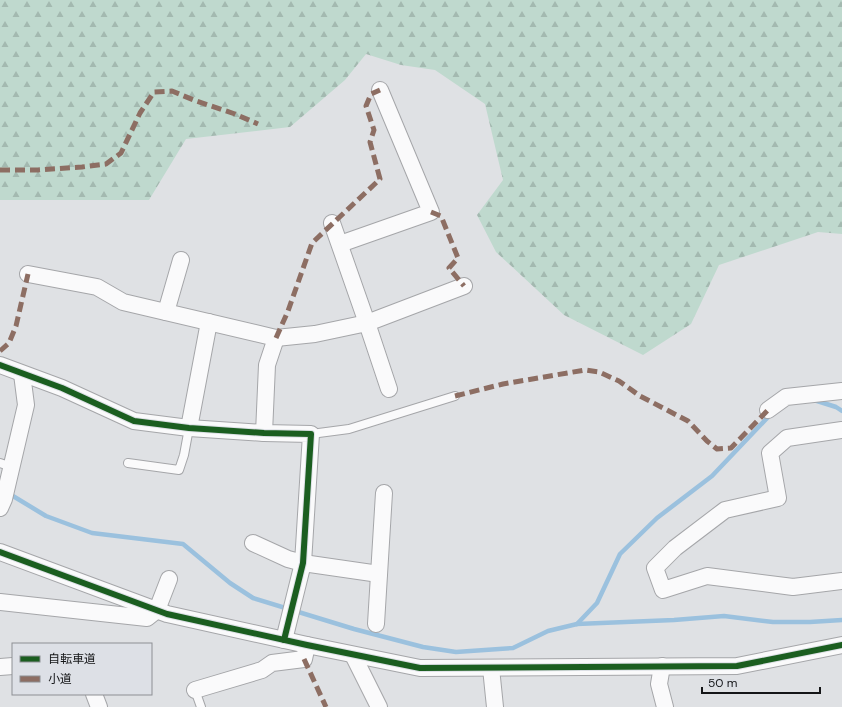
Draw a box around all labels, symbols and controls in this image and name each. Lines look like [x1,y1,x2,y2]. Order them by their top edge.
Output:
legend [12,643,152,695]
text: 自転車道 [48,651,96,667]
scale bar [702,669,820,695]
text: 小道 [48,671,72,687]
text: 50 m [708,675,737,691]

